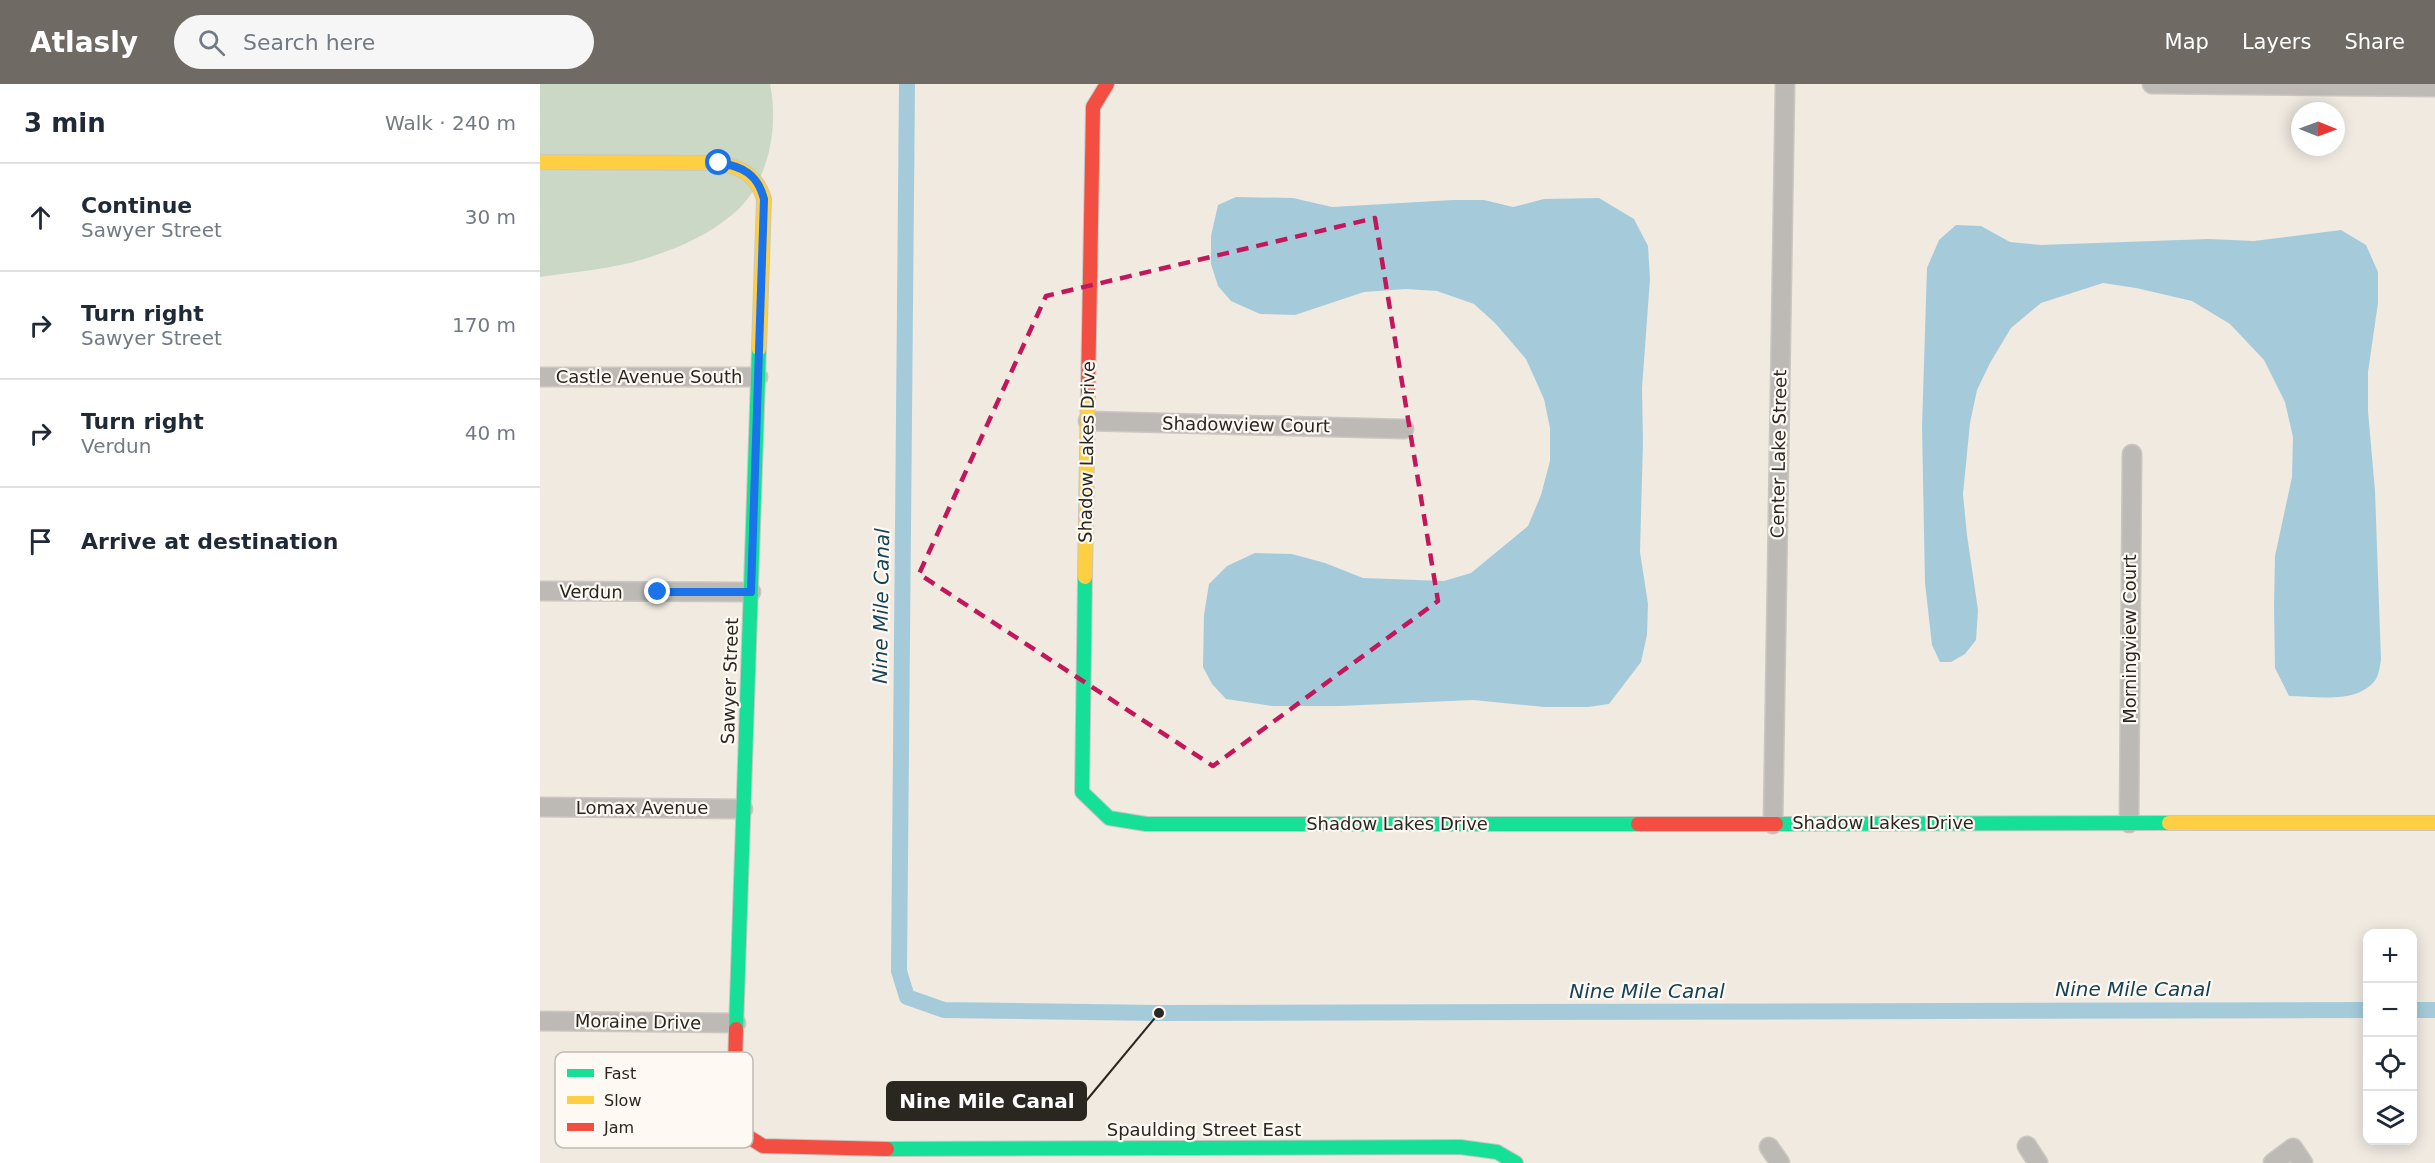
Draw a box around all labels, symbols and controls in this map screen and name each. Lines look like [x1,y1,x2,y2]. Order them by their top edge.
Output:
search box [174,15,594,69]
text: Atlasly [30,26,138,59]
icon: search [195,26,228,59]
text: Search here [243,30,375,55]
text: Map [2165,30,2209,54]
text: Layers [2242,30,2311,54]
text: Share [2344,30,2405,54]
north arrow [2291,102,2345,156]
text: 3 min [24,108,106,138]
text: Walk · 240 m [385,111,516,135]
route start [705,149,731,175]
text: Continue [81,193,192,218]
icon: ahead [24,201,57,234]
text: 30 m [465,205,516,229]
text: Sawyer Street [81,218,222,242]
text: Turn right [81,301,204,326]
icon: right [24,309,57,342]
text: 170 m [452,313,516,337]
text: Sawyer Street [81,326,222,350]
street label: Shadow Lakes Drive [1074,361,1099,543]
street label: Castle Avenue South [556,366,742,387]
street label: Center Lake Street [1767,370,1790,538]
text: Turn right [81,409,204,434]
street label: Shadowview Court [1162,413,1330,436]
icon: right [24,417,57,450]
text: 40 m [465,421,516,445]
text: Verdun [81,434,151,458]
icon: arrive [24,525,57,558]
water label: Nine Mile Canal [868,528,894,684]
text: Arrive at destination [81,529,338,554]
street label: Morningview Court [2119,554,2140,724]
route end [644,578,670,604]
street label: Verdun [559,580,623,603]
street label: Sawyer Street [717,617,742,745]
street label: Lomax Avenue [576,797,708,818]
street label: Shadow Lakes Drive [1792,812,1974,833]
street label: Shadow Lakes Drive [1306,813,1488,834]
map controls [2363,929,2417,1145]
button: + [2363,929,2417,983]
water label: Nine Mile Canal [2055,977,2211,1001]
water label: Nine Mile Canal [1569,979,1725,1003]
button: − [2363,983,2417,1037]
street label: Moraine Drive [575,1010,701,1033]
button: locate [2363,1037,2417,1091]
legend [555,1052,753,1148]
text: Fast [604,1064,636,1083]
callout: Nine Mile Canal [887,1082,1086,1120]
text: Nine Mile Canal [899,1089,1075,1113]
text: Slow [604,1091,641,1110]
button: layers [2363,1091,2417,1145]
text: Jam [603,1118,634,1137]
street label: Spaulding Street East [1107,1119,1301,1140]

